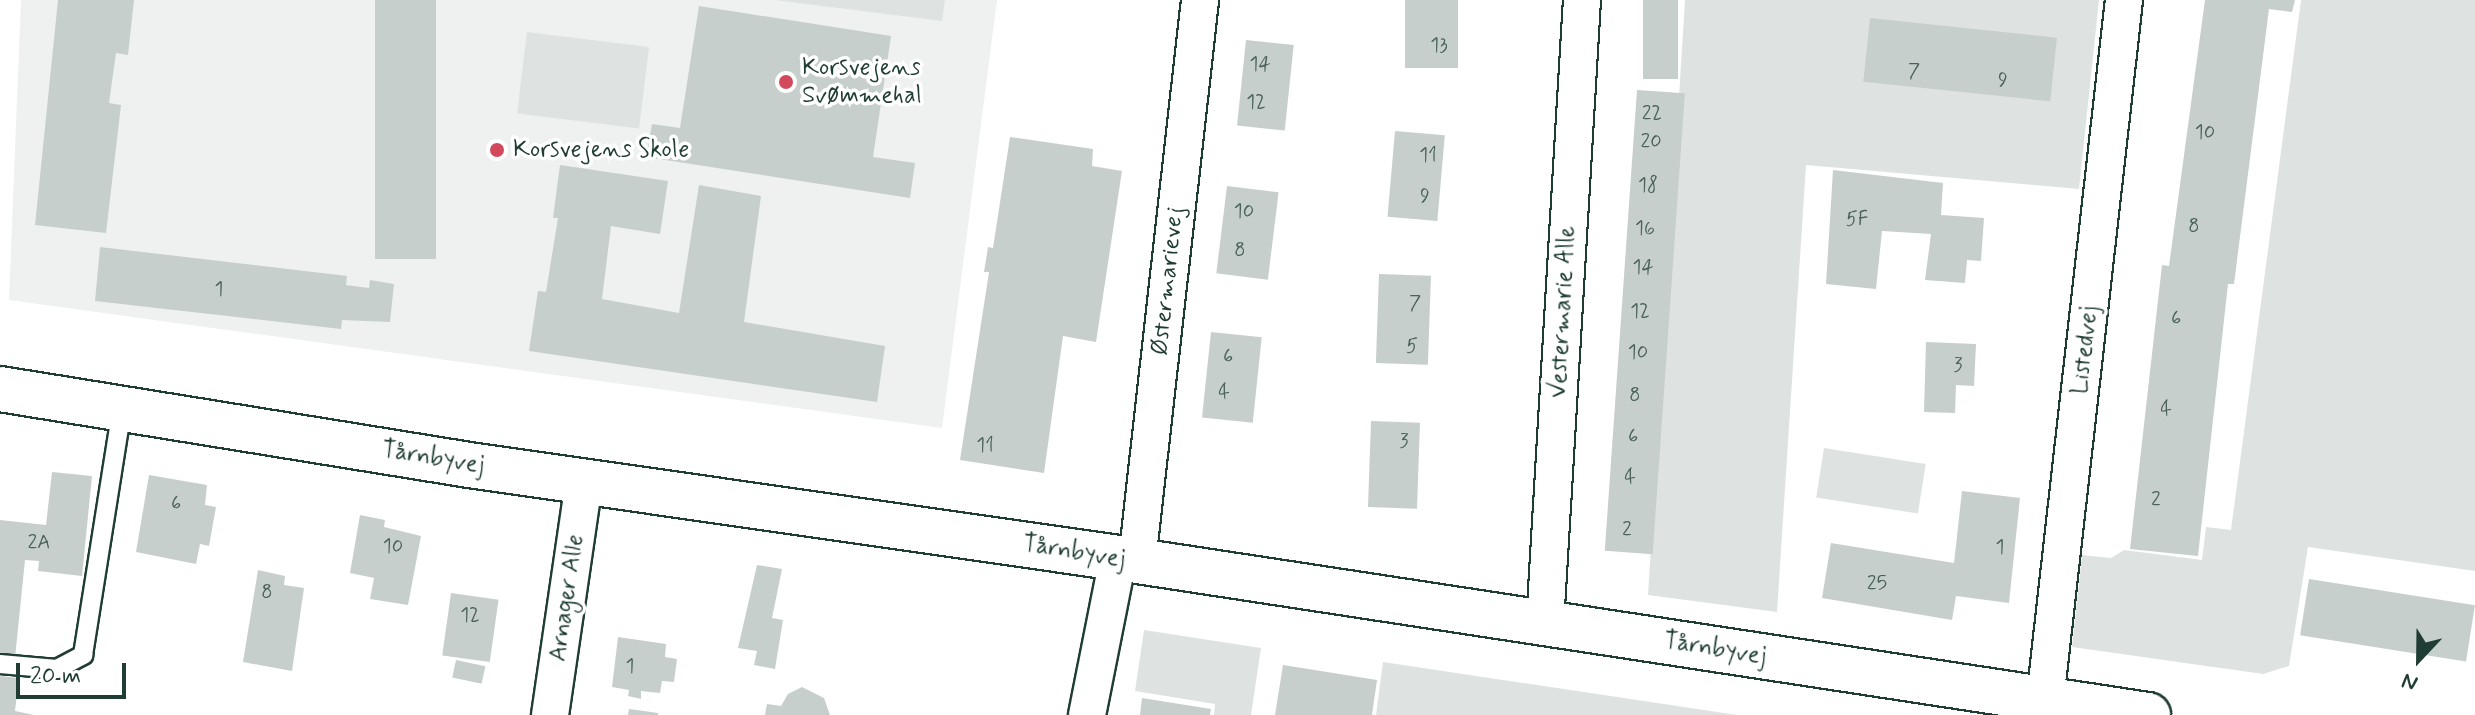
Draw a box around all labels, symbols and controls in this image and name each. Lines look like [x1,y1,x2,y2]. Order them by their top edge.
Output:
house number: 13 [1430,33,1448,57]
house number: 14 [1249,52,1271,76]
place label: Korsvejens Svømmehal [802,54,922,110]
house number: 7 [1908,59,1920,83]
house number: 9 [1998,68,2008,92]
marker: Korsvejens Svømmehal [777,73,795,91]
house number: 12 [1246,90,1266,114]
house number: 22 [1642,101,1662,125]
house number: 10 [2195,120,2215,144]
house number: 20 [1640,129,1662,153]
place label: Korsvejens Skole [513,136,691,164]
marker: Korsvejens Skole [488,141,506,159]
house number: 11 [1419,143,1437,167]
house number: 18 [1638,173,1658,197]
house number: 9 [1420,184,1430,208]
house number: 10 [1234,199,1254,223]
street label: Østermarievej [1146,205,1190,357]
house number: 5F [1846,207,1868,231]
house number: 8 [2188,214,2200,238]
house number: 16 [1635,216,1655,240]
street label: Vestermarie Alle [1544,225,1582,399]
house number: 8 [1234,238,1246,262]
house number: 14 [1632,255,1654,279]
house number: 1 [215,277,223,301]
house number: 7 [1409,291,1421,315]
house number: 12 [1630,299,1650,323]
street label: Listedvej [2066,304,2104,396]
house number: 6 [2171,306,2181,330]
house number: 5 [1406,334,1418,358]
house number: 10 [1628,340,1648,364]
house number: 6 [1223,344,1233,368]
house number: 3 [1953,353,1963,377]
house number: 4 [1218,380,1230,404]
house number: 8 [1629,383,1641,407]
house number: 4 [2160,397,2172,421]
house number: 6 [1628,424,1638,448]
house number: 3 [1399,429,1409,453]
house number: 11 [976,433,994,457]
street label: Tårnbyvej [380,436,486,480]
house number: 4 [1624,465,1636,489]
house number: 2 [2151,487,2161,511]
house number: 6 [171,491,181,515]
house number: 2 [1622,517,1632,541]
house number: 2A [28,530,50,554]
street label: Tårnbyvej [1021,530,1127,574]
street label: Arnager Alle [544,532,590,664]
house number: 10 [383,534,403,558]
house number: 1 [1996,535,2004,559]
house number: 25 [1867,571,1887,595]
house number: 8 [261,580,273,604]
house number: 12 [460,603,480,627]
north arrow [2379,619,2459,699]
street label: Tårnbyvej [1662,627,1768,671]
scale bar [20,647,130,697]
house number: 1 [626,654,634,678]
text: 20 m [30,661,81,692]
text: N [2398,666,2422,697]

